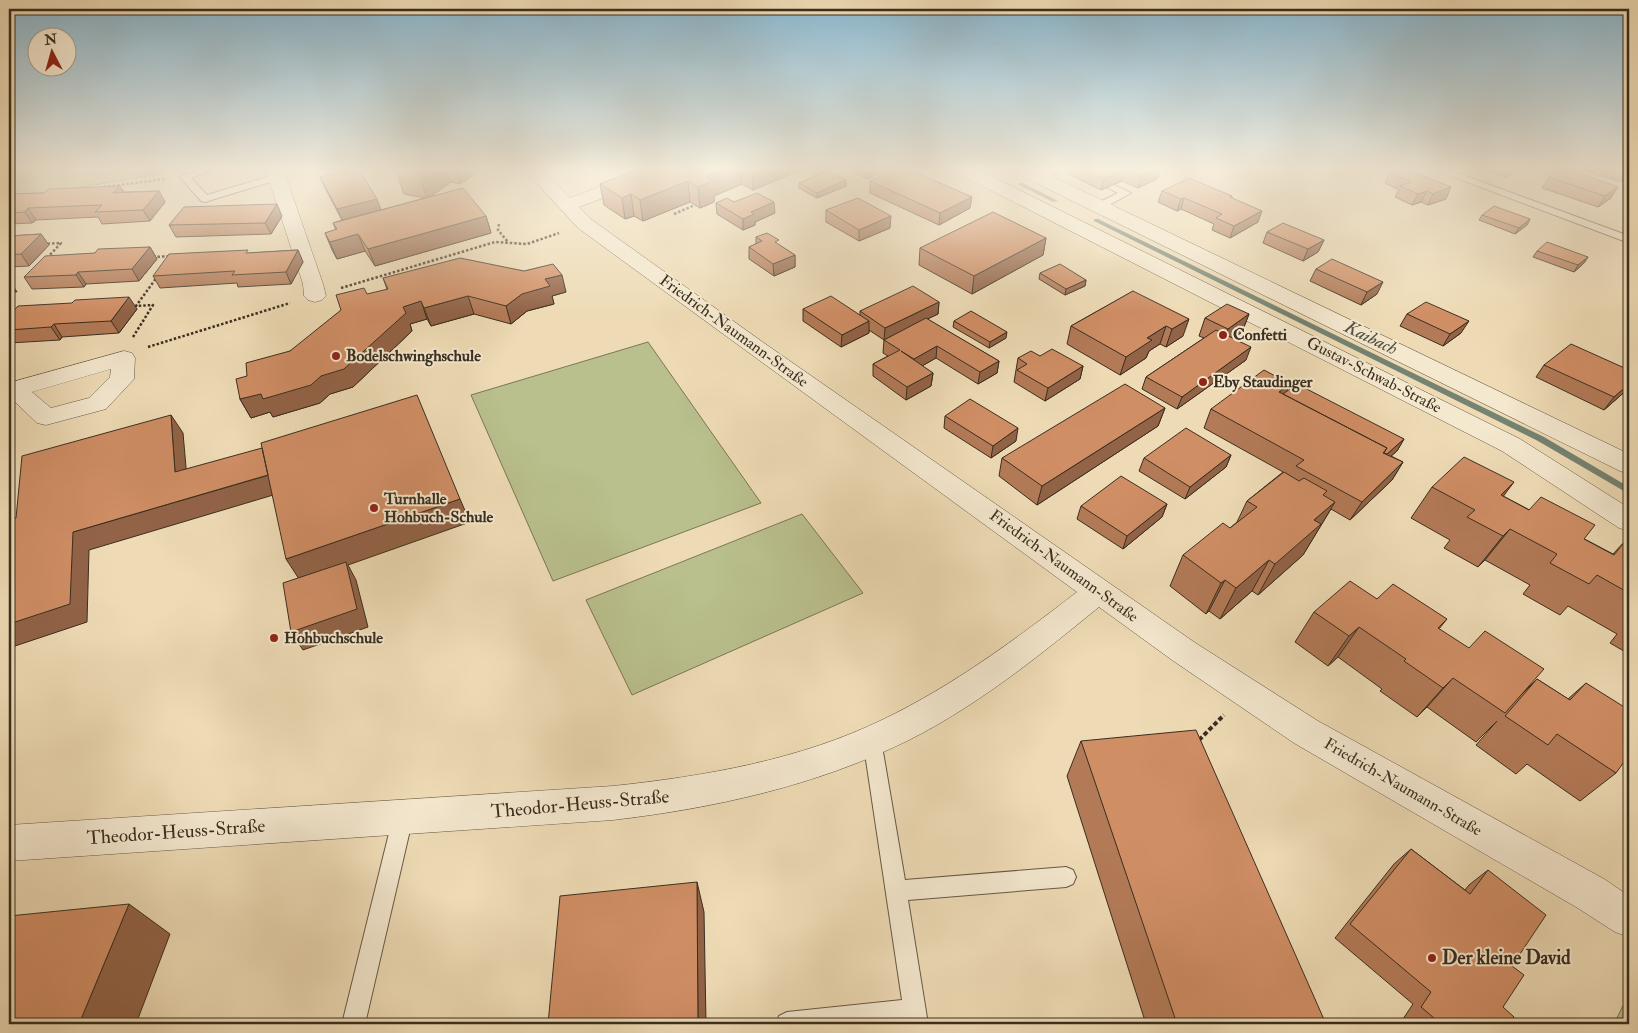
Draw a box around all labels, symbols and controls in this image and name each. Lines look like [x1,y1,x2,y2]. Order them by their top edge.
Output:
north arrow [28,28,78,78]
text: N [43,30,58,49]
street label: Friedrich-Naumann-Straße [656,270,813,392]
water label: Kaibach [1340,315,1401,361]
place label: Confetti [1233,325,1288,345]
marker: Confetti [1217,329,1229,341]
street label: Gustav-Schwab-Straße [1303,332,1445,418]
place label: Bodelschwinghschule [346,346,481,367]
marker: Bodelschwinghschule [330,350,342,362]
place label: Eby Staudinger [1213,372,1314,393]
marker: Eby Staudinger [1197,376,1209,388]
place label: Turnhalle Hohbuch-Schule [383,489,493,527]
marker: Turnhalle Hohbuch-Schule [368,502,380,514]
street label: Friedrich-Naumann-Straße [986,505,1143,627]
place label: Hohbuchschule [284,628,383,648]
marker: Hohbuchschule [268,632,280,644]
street label: Friedrich-Naumann-Straße [1320,734,1486,841]
street label: Theodor-Heuss-Straße [490,784,670,824]
street label: Theodor-Heuss-Straße [86,814,266,850]
place label: Der kleine David [1442,946,1571,970]
marker: Der kleine David [1426,952,1438,964]

